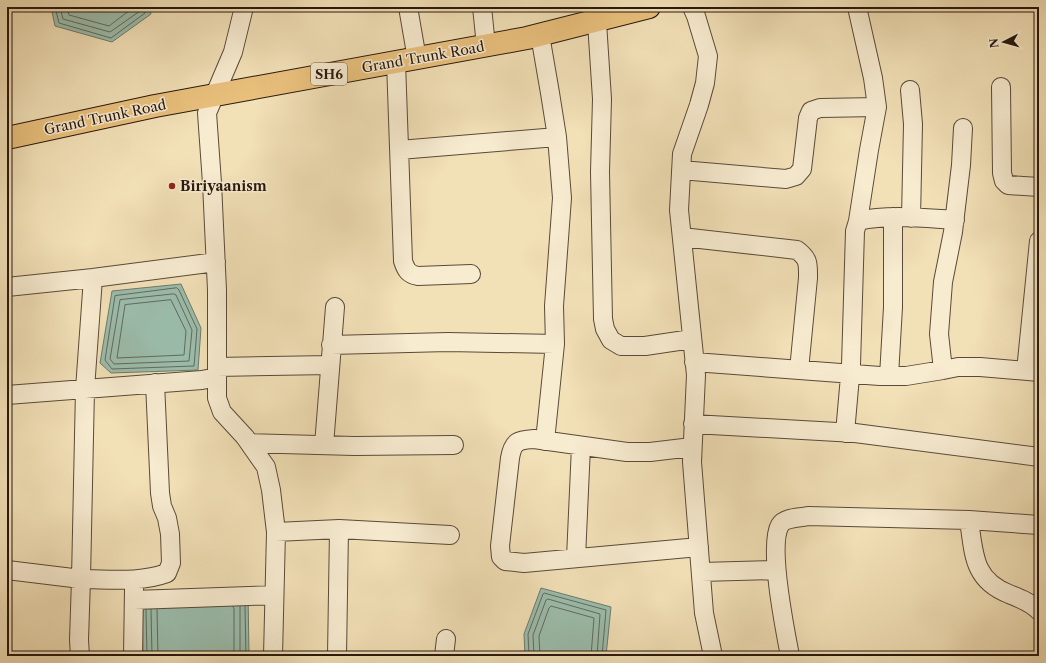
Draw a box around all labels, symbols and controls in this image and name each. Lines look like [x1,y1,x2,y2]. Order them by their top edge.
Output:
north arrow [984,22,1024,62]
street label: Grand Trunk Road [360,37,486,77]
text: N [987,37,1002,49]
road number: SH6 [311,63,347,85]
street label: Grand Trunk Road [42,95,168,139]
place label: Biriyaanism [180,177,267,195]
marker: Biriyaanism [167,181,177,191]

